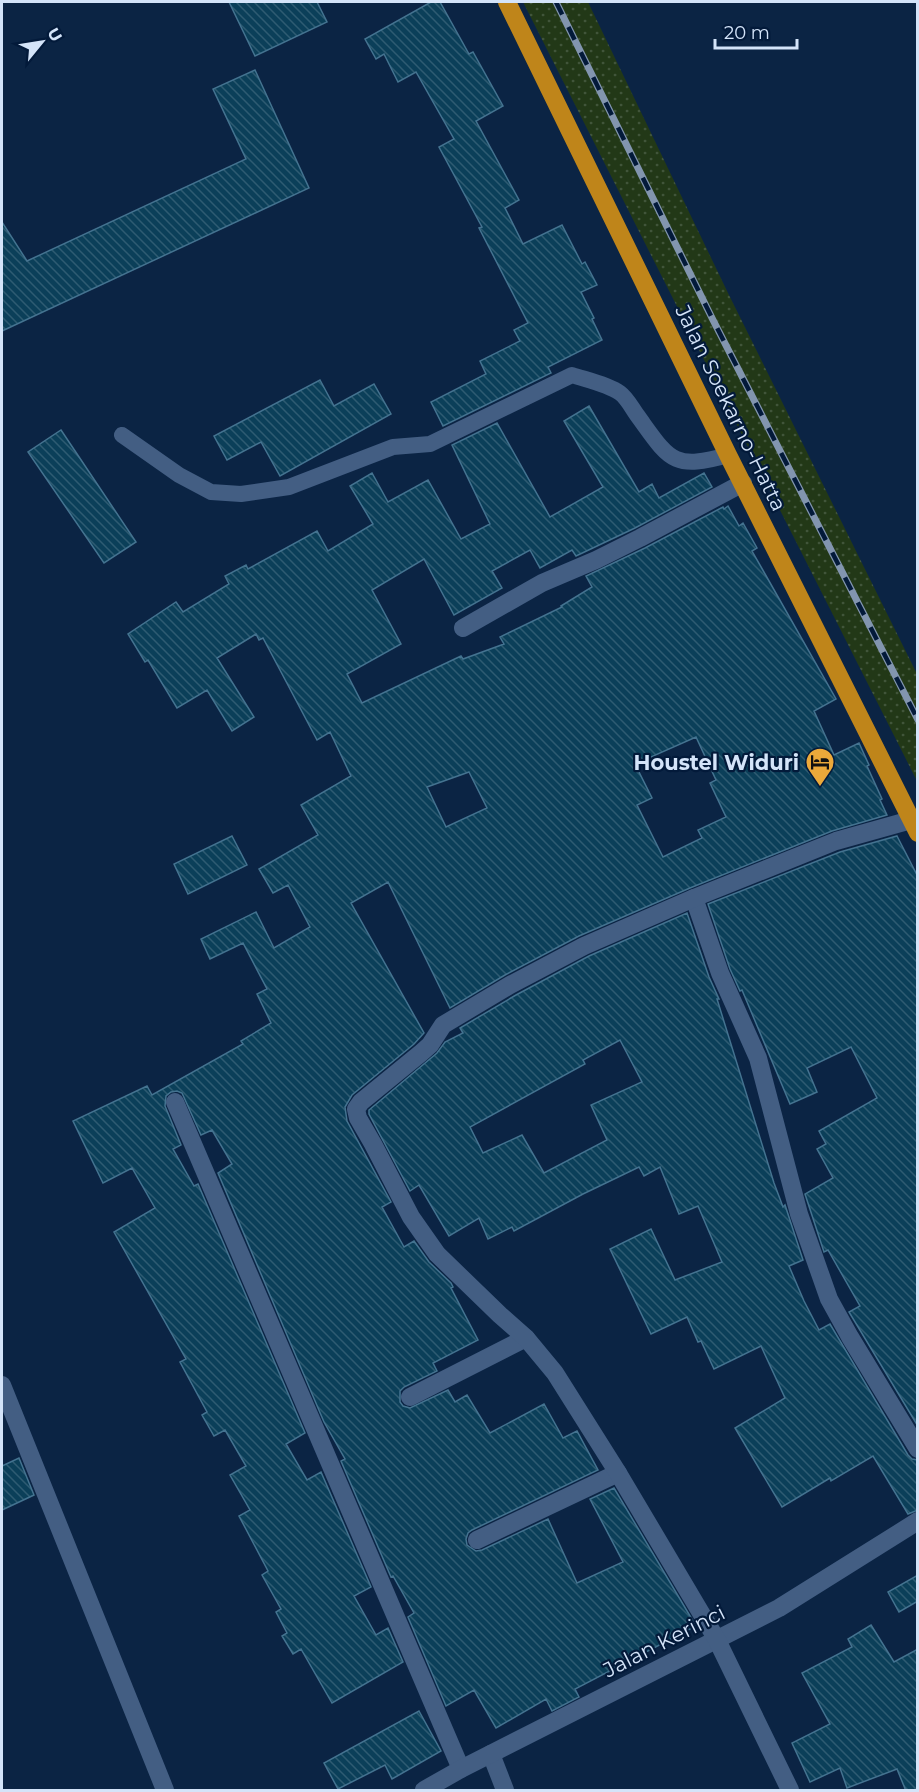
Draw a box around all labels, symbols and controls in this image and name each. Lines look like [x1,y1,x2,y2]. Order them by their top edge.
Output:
north arrow [12,12,72,72]
scale bar [715,12,798,50]
text: 20 m [724,22,770,44]
text: U [43,25,66,45]
street label: Jalan Soekarno-Hatta [670,300,792,515]
hotel icon: Houstel Widuri [804,746,836,788]
place label: Houstel Widuri [634,750,799,775]
street label: Jalan Kerinci [598,1600,729,1683]

